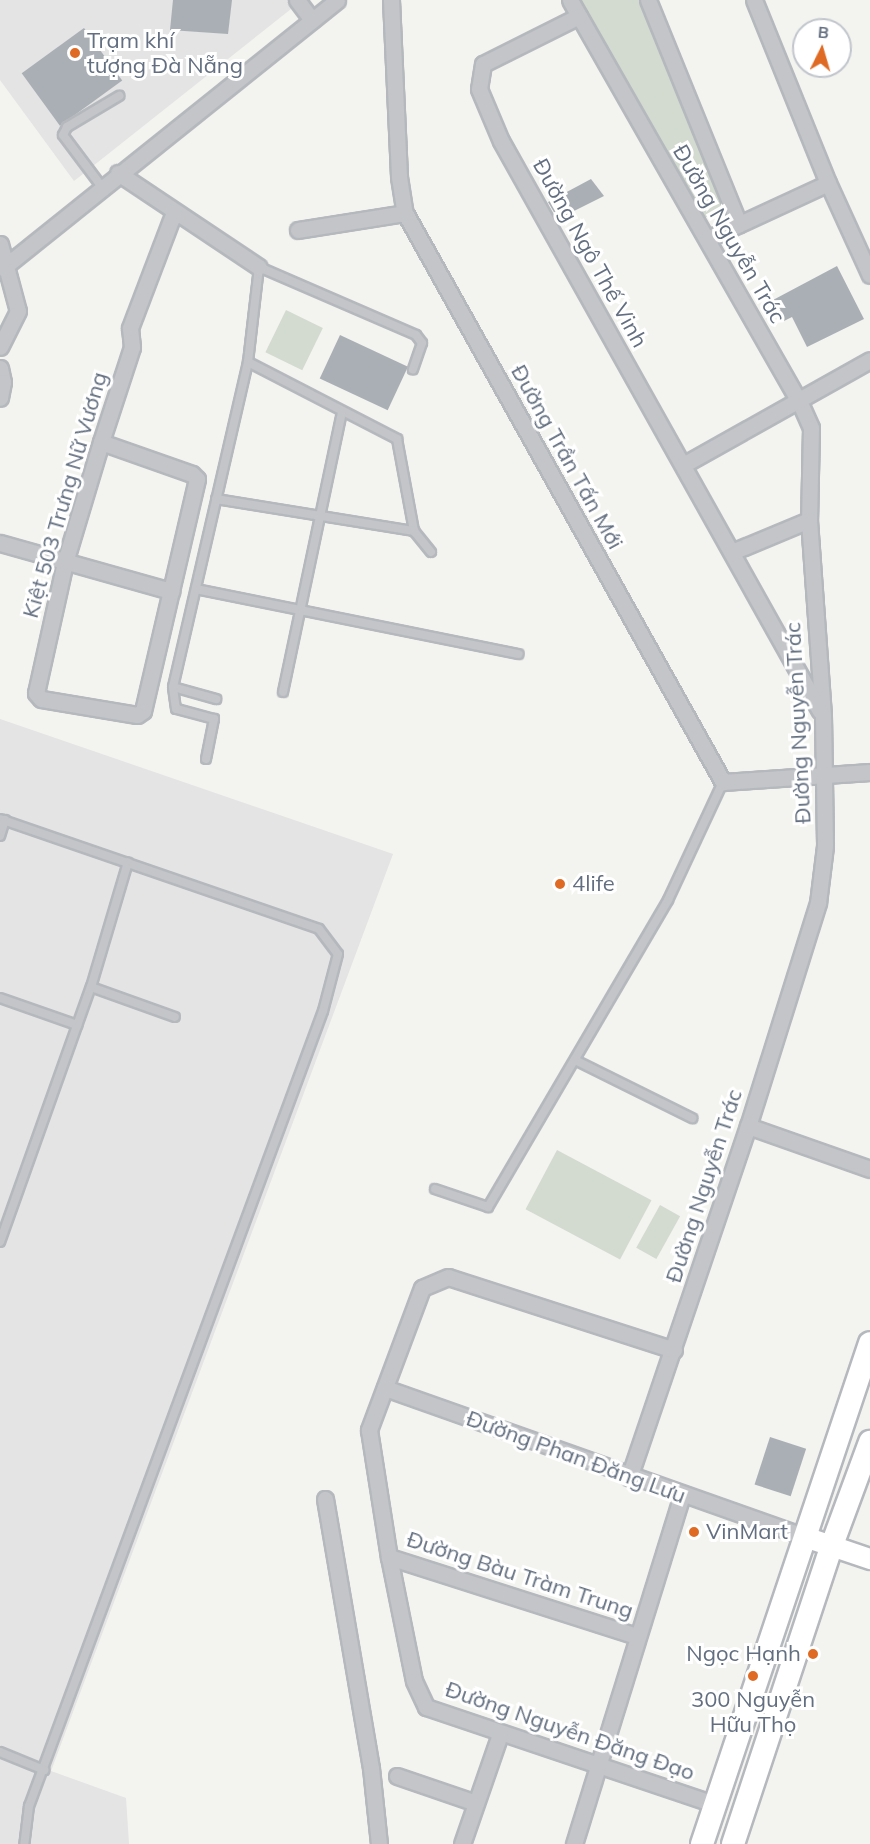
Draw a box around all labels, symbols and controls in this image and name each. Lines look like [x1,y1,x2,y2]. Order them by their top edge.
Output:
north arrow [792,18,852,78]
text: B [817,22,830,43]
place label: Trạm khí tượng Đà Nẵng [87,27,243,78]
marker: Trạm khí tượng Đà Nẵng [68,46,82,60]
street label: Đường Nguyễn Trác [667,140,791,328]
street label: Đường Ngô Thế Vinh [527,154,653,352]
street label: Đường Trần Tấn Mới [505,360,629,554]
street label: Kiệt 503 Trưng Nữ Vương [17,369,113,621]
street label: Đường Nguyễn Trác [780,622,816,824]
place label: 4life [572,871,615,897]
marker: 4life [553,877,567,891]
street label: Đường Nguyễn Trác [660,1086,748,1286]
street label: Đường Phan Đăng Lưu [463,1405,689,1509]
place label: VinMart [706,1519,788,1545]
marker: VinMart [687,1525,701,1539]
street label: Đường Bàu Tràm Trung [403,1526,637,1624]
place label: Ngọc Hạnh [686,1641,801,1667]
marker: Ngọc Hạnh [806,1647,820,1661]
marker: 300 Nguyễn Hữu Thọ [746,1669,760,1683]
street label: Đường Nguyễn Đăng Đạo [442,1676,698,1786]
place label: 300 Nguyễn Hữu Thọ [691,1686,815,1738]

